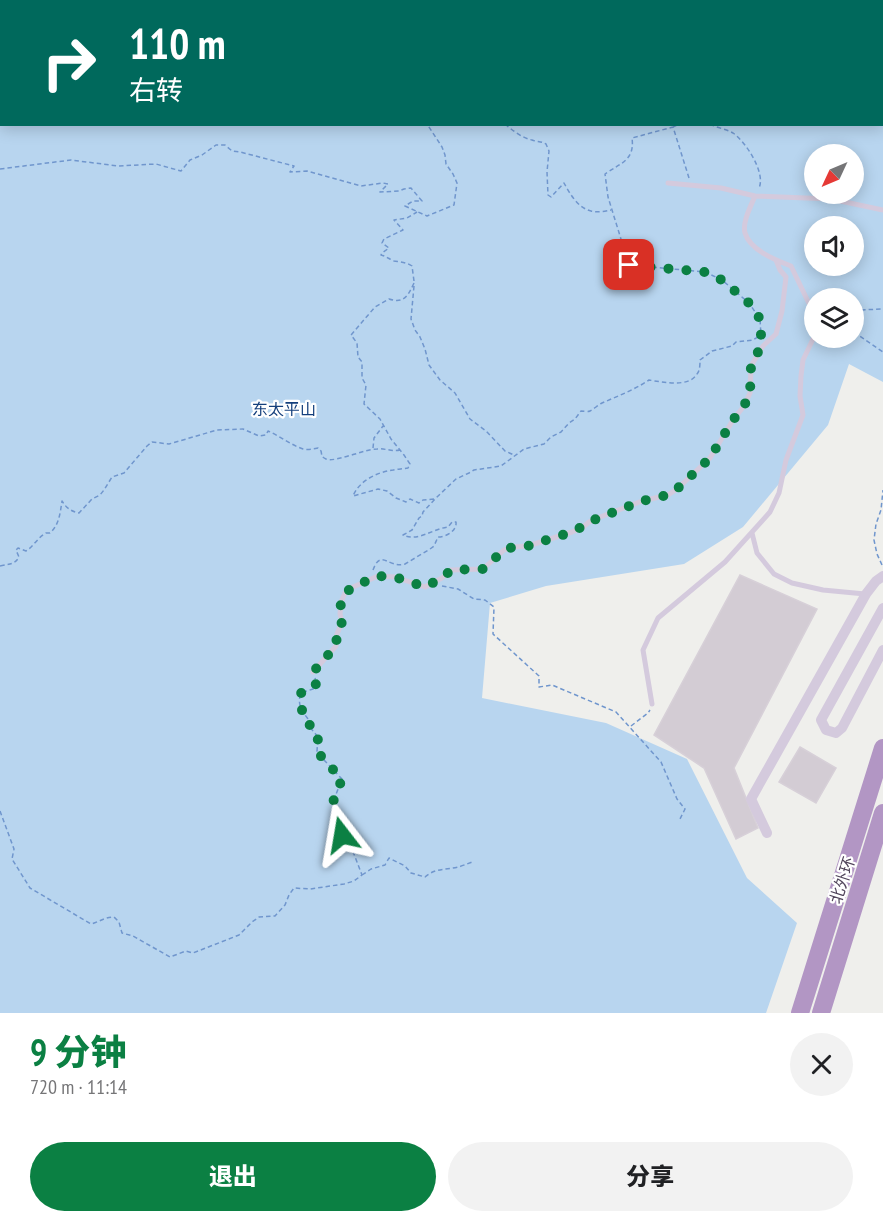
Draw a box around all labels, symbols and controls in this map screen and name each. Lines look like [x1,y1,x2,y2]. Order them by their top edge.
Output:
text: 110 m [129,16,226,71]
icon: right [30,24,108,102]
text: 右转 [129,73,183,107]
north arrow [804,144,864,204]
map controls [804,144,864,348]
button: sound [804,216,864,276]
pin [603,239,654,290]
icon: arrive [612,248,645,281]
button: layers [804,288,864,348]
park label: 东太平山 [252,399,316,419]
position arrow [310,803,374,867]
street label: 北外环 [825,854,859,906]
text: 9 分钟 [30,1028,127,1075]
button: close [790,1033,853,1096]
text: 720 m · 11:14 [30,1074,127,1100]
button: 退出 [30,1142,436,1211]
button: 分享 [448,1142,853,1211]

